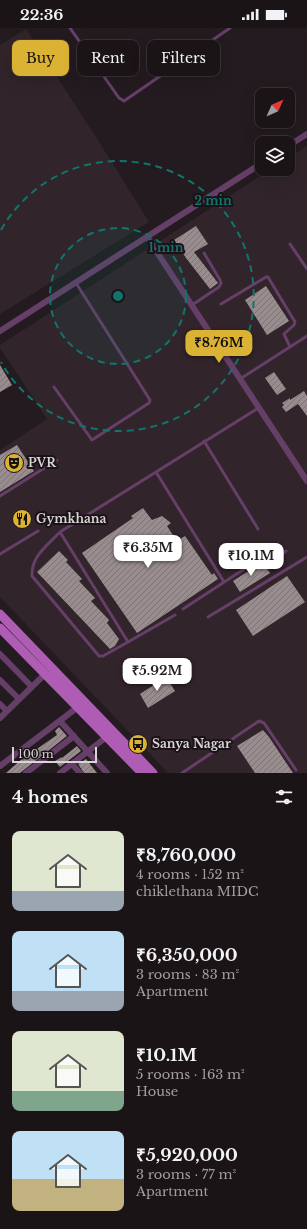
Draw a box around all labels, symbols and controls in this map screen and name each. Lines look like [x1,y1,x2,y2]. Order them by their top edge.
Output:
text: 22:36 [20,5,63,24]
chip: Buy [12,40,69,76]
chip: Rent [77,40,139,76]
chip: Filters [147,40,220,76]
north arrow [255,88,295,128]
map controls [255,88,295,176]
button: layers [255,136,295,176]
text: 2 min [194,193,232,208]
text: 1 min [149,240,184,255]
centre of rings [111,289,125,303]
pin: ₹8.76M [186,330,252,364]
text: ₹8.76M [194,334,244,351]
theatre icon: PVR [3,452,25,474]
place label: PVR [28,455,57,470]
restaurant icon: Gymkhana [11,508,33,530]
place label: Gymkhana [36,511,107,526]
pin: ₹6.35M [115,535,181,569]
text: ₹6.35M [123,539,173,556]
pin: ₹10.1M [218,543,284,577]
text: ₹10.1M [228,547,274,564]
pin: ₹5.92M [124,658,190,692]
text: ₹5.92M [132,662,182,679]
bus stop icon: Sanya Nagar [127,733,149,755]
place label: Sanya Nagar [152,736,231,751]
scale bar [12,745,97,764]
text: 100 m [18,747,54,761]
icon: filters [273,786,295,808]
text: 4 homes [12,787,88,808]
text: ₹8,760,000 [136,845,236,866]
icon: home [44,847,92,895]
text: 4 rooms · 152 m² [136,866,244,883]
text: chiklethana MIDC [136,883,258,900]
text: ₹6,350,000 [136,945,238,966]
icon: home [44,947,92,995]
text: 3 rooms · 83 m² [136,966,239,983]
text: Apartment [136,983,208,1000]
text: ₹10.1M [136,1045,197,1066]
icon: home [44,1047,92,1095]
text: 5 rooms · 163 m² [136,1066,245,1083]
text: House [136,1083,178,1100]
text: ₹5,920,000 [136,1145,238,1166]
icon: home [44,1147,92,1195]
text: 3 rooms · 77 m² [136,1166,236,1183]
text: Apartment [136,1183,208,1200]

